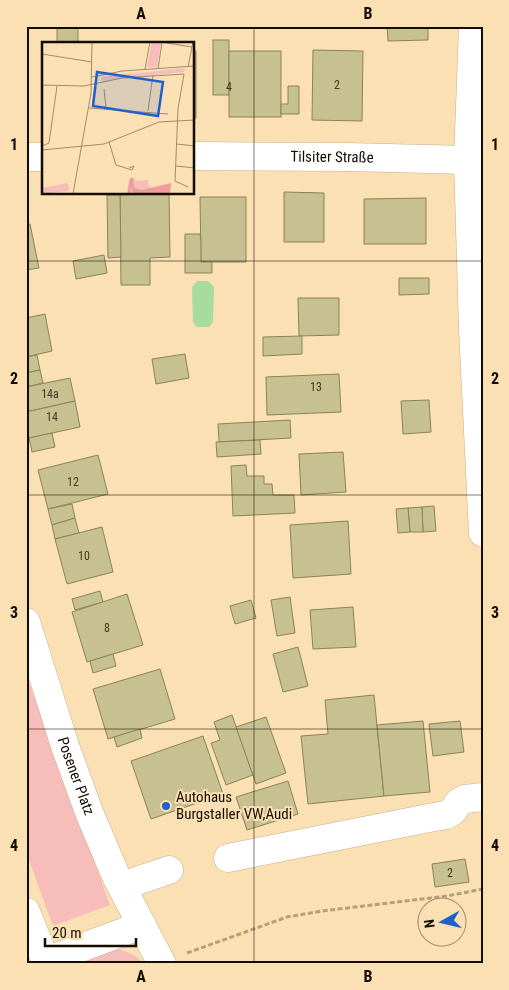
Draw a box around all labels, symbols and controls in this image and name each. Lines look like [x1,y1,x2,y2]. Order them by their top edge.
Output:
text: A [136,4,146,23]
text: B [364,4,373,23]
inset map [42,42,195,195]
house number: 2 [334,78,340,92]
house number: 4 [226,80,232,94]
text: 1 [10,135,18,154]
text: 1 [491,135,499,154]
street label: Tilsiter Straße [290,148,374,167]
text: 2 [10,369,18,388]
text: 2 [491,369,499,388]
house number: 13 [310,380,322,394]
house number: 14a [41,387,59,401]
house number: 14 [46,410,58,424]
house number: 12 [67,475,79,489]
house number: 10 [78,549,90,563]
text: 3 [10,603,18,622]
text: 3 [491,603,499,622]
house number: 8 [104,621,110,635]
street label: Posener Platz [54,735,98,818]
place label: Autohaus Burgstaller VW,Audi [176,788,292,823]
marker: Autohaus Burgstaller VW,Audi [160,800,172,812]
text: 4 [10,836,18,855]
text: 4 [491,836,499,855]
house number: 2 [447,866,453,880]
north arrow [416,898,466,948]
scale bar [45,915,136,947]
text: N [421,918,438,929]
text: 20 m [52,924,82,942]
text: A [136,967,146,986]
text: B [364,967,373,986]

